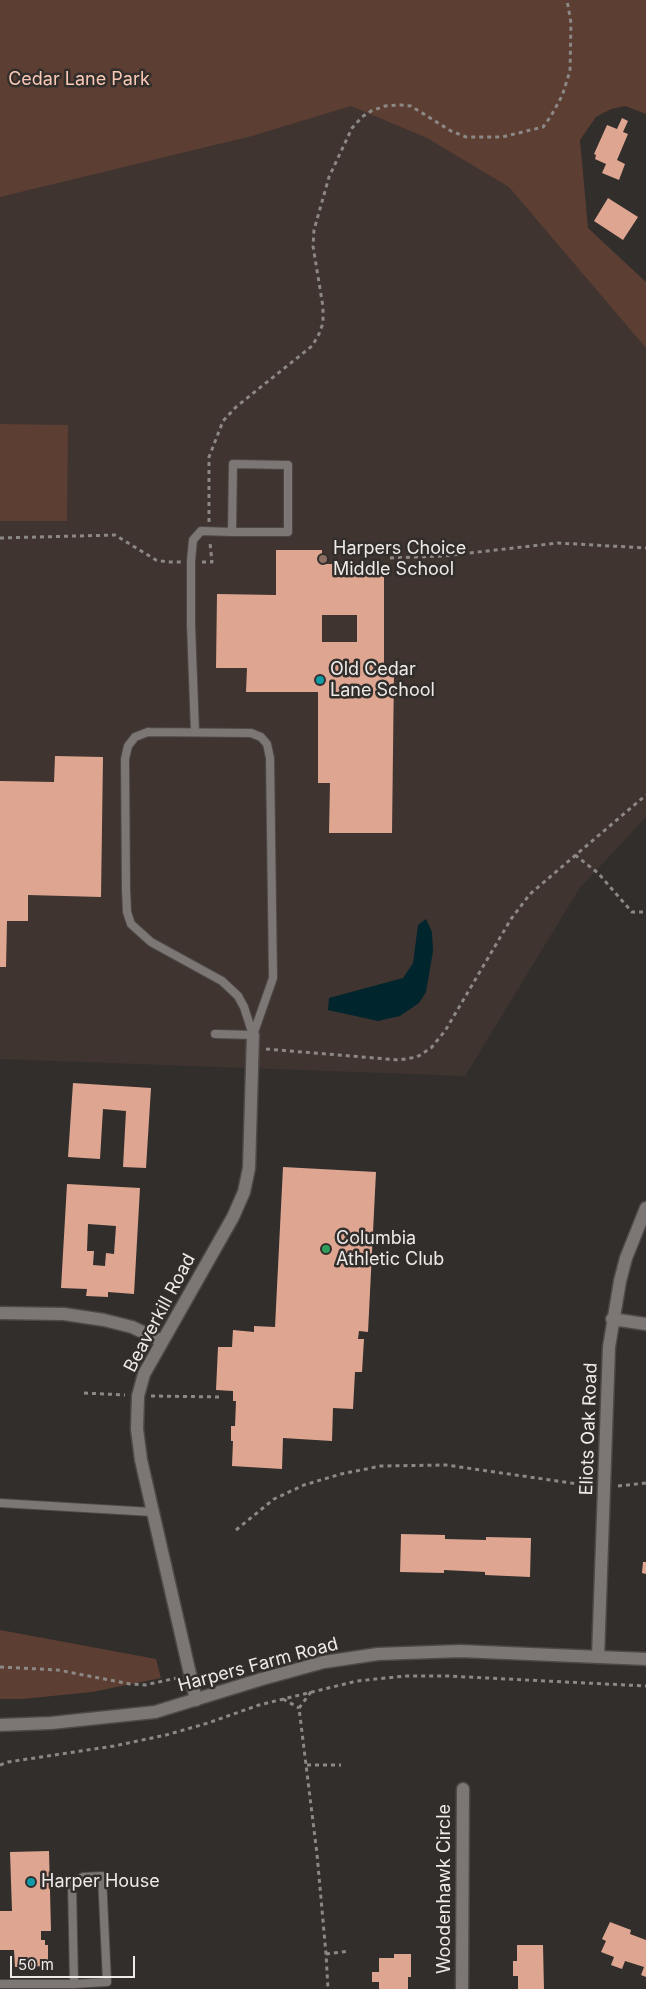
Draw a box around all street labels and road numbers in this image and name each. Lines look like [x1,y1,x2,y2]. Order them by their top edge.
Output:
street label: Beaverkill Road [120,1250,200,1376]
street label: Eliots Oak Road [576,1362,602,1496]
street label: Harpers Farm Road [176,1633,340,1697]
street label: Woodenhawk Circle [434,1804,456,1974]

